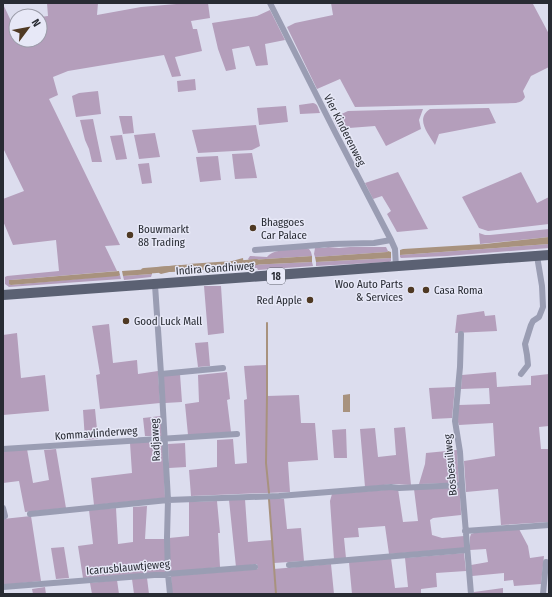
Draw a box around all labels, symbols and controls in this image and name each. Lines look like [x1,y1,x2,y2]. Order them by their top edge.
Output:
north arrow [8,8,48,48]
text: N [29,17,43,29]
street label: Vier Kinderenweg [321,92,369,169]
place label: Bhaggoes Car Palace [261,216,307,242]
place label: Bouwmarkt 88 Trading [138,223,190,249]
marker: Bhaggoes Car Palace [248,223,258,233]
marker: Bouwmarkt 88 Trading [125,230,135,240]
street label: Indira Gandhiweg [175,259,256,278]
road number: 18 [267,268,285,284]
place label: Woo Auto Parts & Services [335,278,403,304]
place label: Casa Roma [434,284,483,297]
marker: Woo Auto Parts & Services [406,285,416,295]
marker: Casa Roma [421,285,431,295]
place label: Red Apple [256,294,302,307]
marker: Red Apple [305,295,315,305]
place label: Good Luck Mall [134,315,202,328]
marker: Good Luck Mall [121,316,131,326]
street label: Radjaweg [148,417,163,462]
street label: Kommavlinderweg [54,424,139,443]
street label: Bosbesuilweg [441,433,460,496]
street label: Icarusblauwtjeweg [86,557,171,578]

